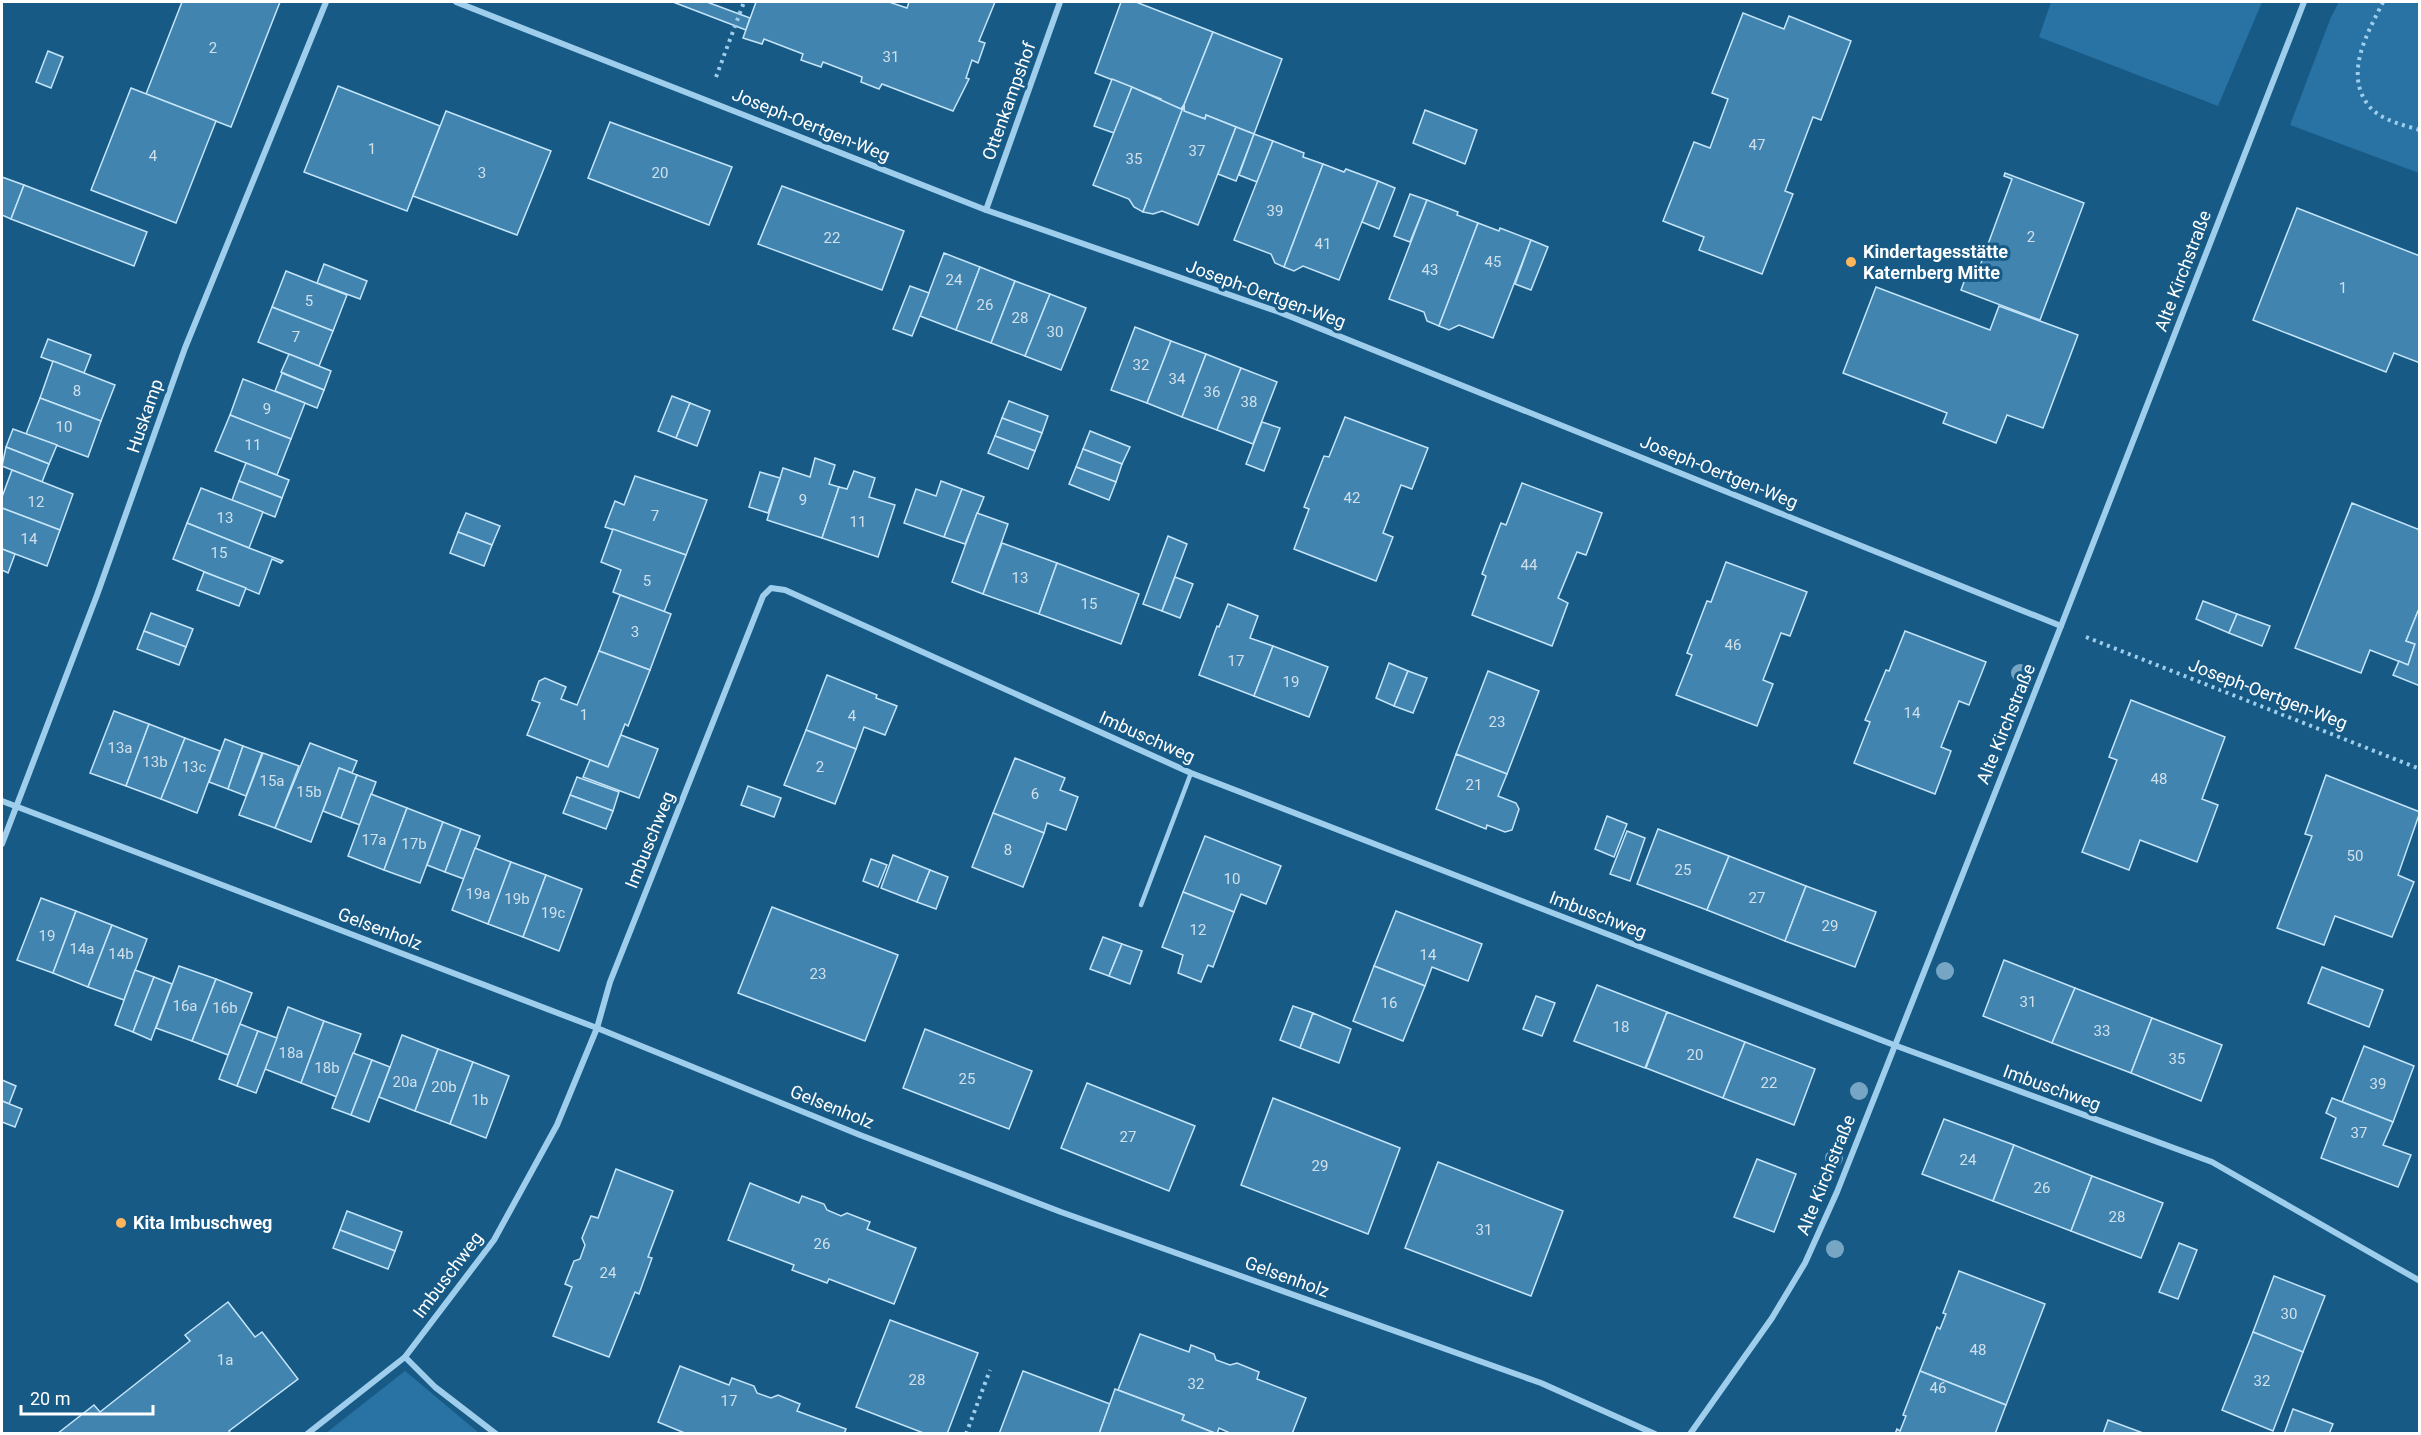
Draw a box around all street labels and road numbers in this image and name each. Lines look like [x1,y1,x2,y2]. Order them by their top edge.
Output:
street label: Ottenkampshof [977,38,1040,163]
street label: Joseph-Oertgen-Weg [729,83,893,166]
street label: Alte Kirchstraße [2150,207,2215,334]
street label: Joseph-Oertgen-Weg [1183,255,1349,332]
street label: Huskamp [122,376,167,456]
street label: Joseph-Oertgen-Weg [1637,430,1801,513]
street label: Joseph-Oertgen-Weg [2186,654,2351,733]
street label: Alte Kirchstraße [1972,661,2039,787]
street label: Imbuschweg [1096,706,1198,767]
street label: Imbuschweg [621,788,678,891]
street label: Imbuschweg [1547,886,1650,943]
street label: Gelsenholz [335,903,425,954]
street label: Imbuschweg [2000,1060,2104,1115]
street label: Gelsenholz [787,1080,877,1133]
street label: Alte Kirchstraße [1792,1112,1859,1238]
street label: Imbuschweg [408,1227,487,1322]
street label: Gelsenholz [1242,1252,1332,1302]

